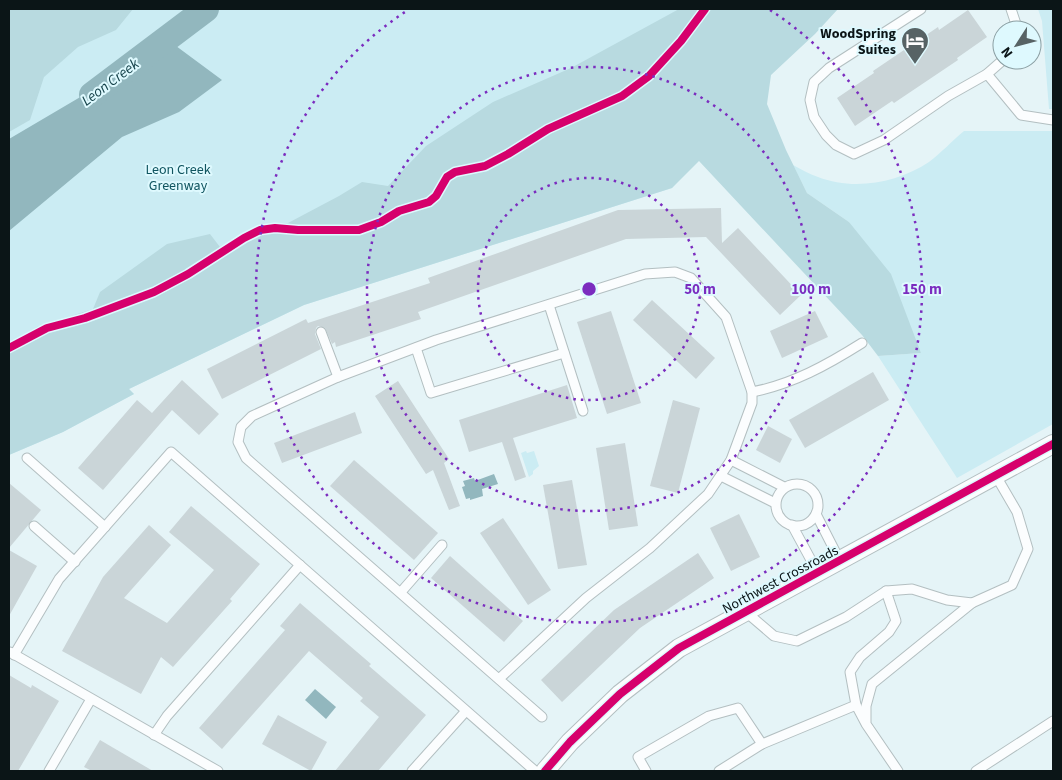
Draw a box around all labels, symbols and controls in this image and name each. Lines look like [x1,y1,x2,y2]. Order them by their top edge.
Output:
north arrow [992,20,1042,70]
place label: WoodSpring Suites [820,24,897,60]
hotel icon: WoodSpring Suites [900,26,930,65]
text: N [996,42,1018,62]
water label: Leon Creek [77,53,144,111]
park label: Leon Creek Greenway [145,160,211,196]
text: 50 m [684,279,716,300]
text: 100 m [791,279,831,300]
text: 150 m [902,279,942,300]
centre of rings [580,280,598,298]
street label: Northwest Crossroads [719,541,842,619]

